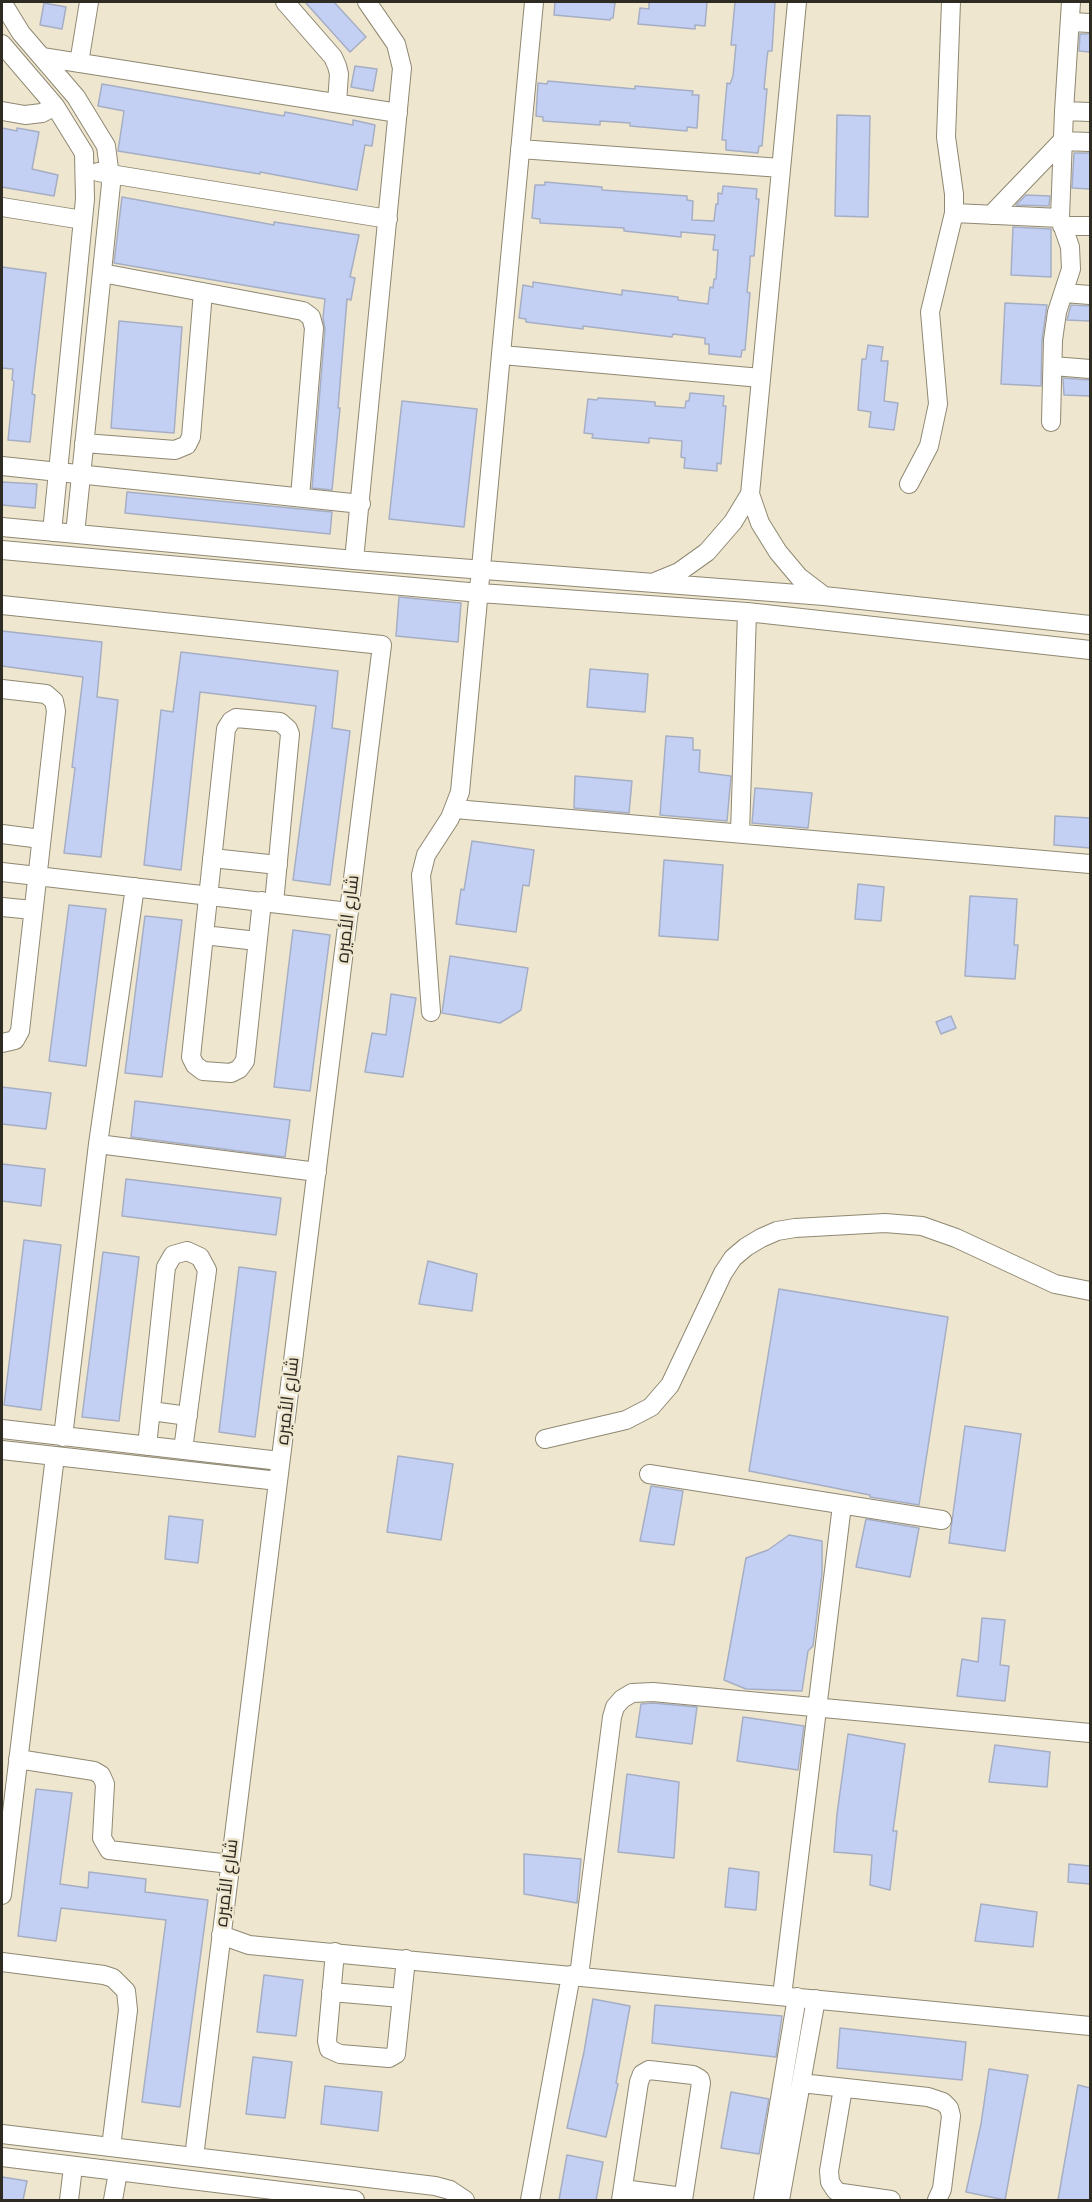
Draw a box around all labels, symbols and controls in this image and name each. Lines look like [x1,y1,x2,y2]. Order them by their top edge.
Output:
street label: شارع الأميره [332,874,364,964]
street label: شارع الأميره [272,1356,304,1446]
street label: شارع الأميره [211,1838,243,1928]

